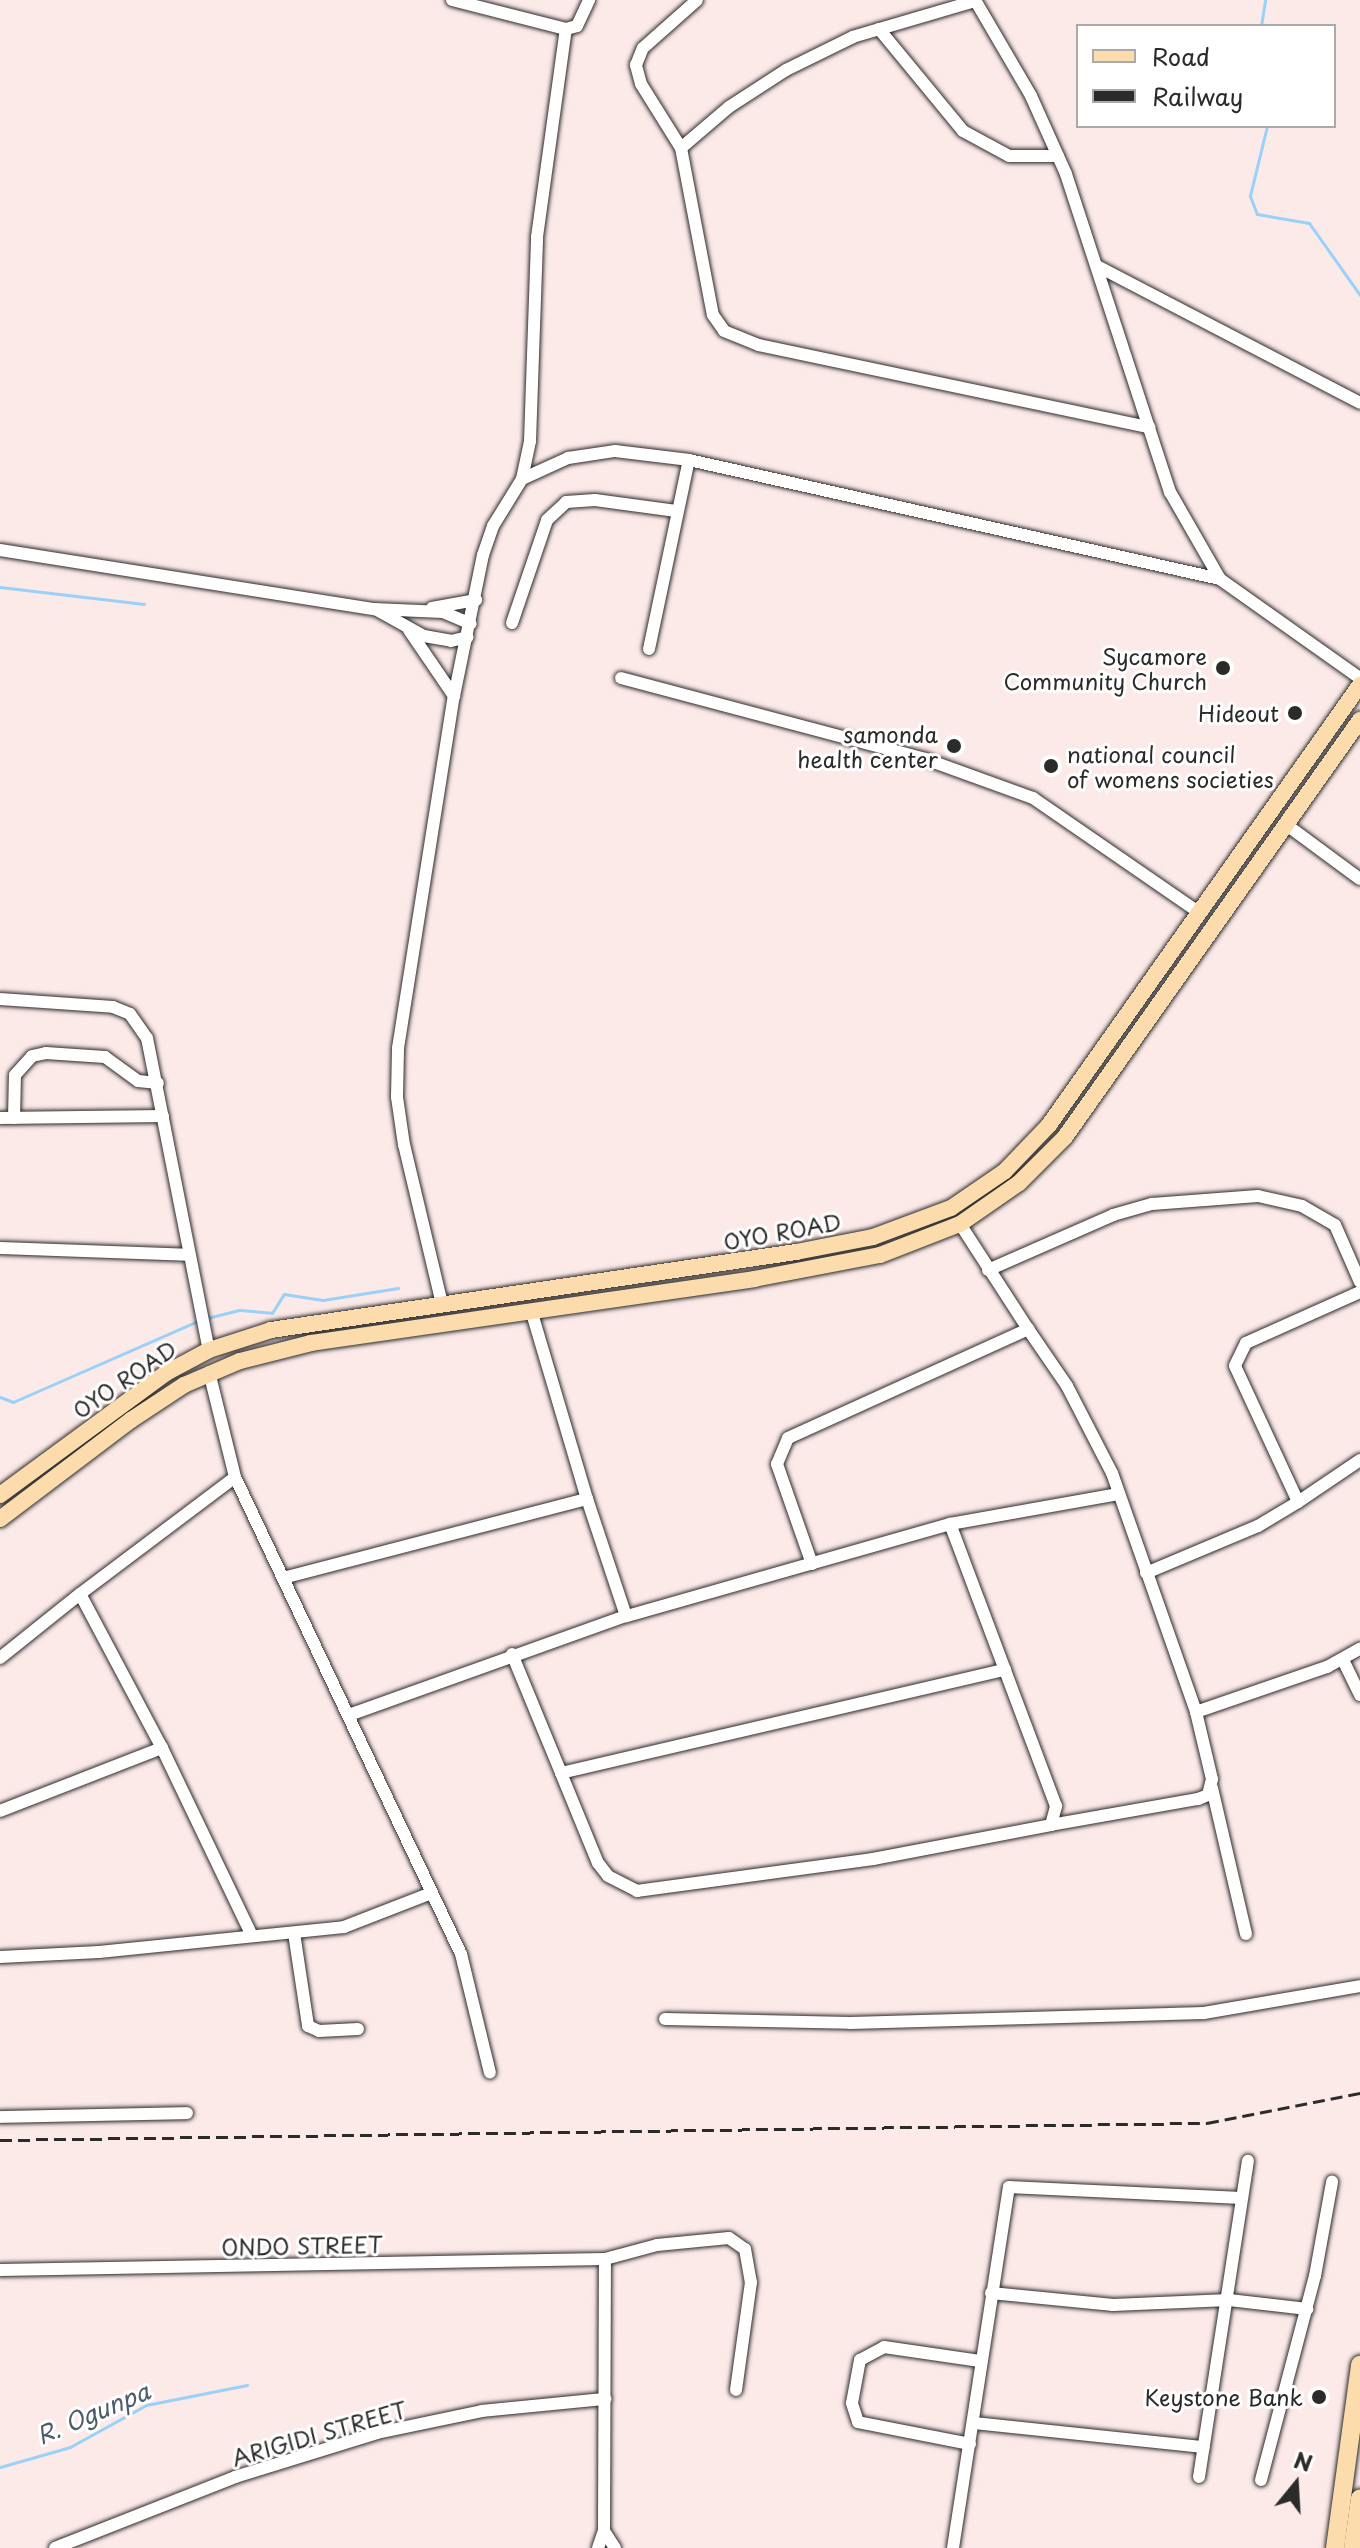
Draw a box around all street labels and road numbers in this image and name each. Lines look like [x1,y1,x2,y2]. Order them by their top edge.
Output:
street label: OYO ROAD [720,1208,844,1254]
street label: OYO ROAD [67,1334,181,1424]
street label: ONDO STREET [220,2230,384,2260]
street label: ARIGIDI STREET [228,2395,410,2471]

